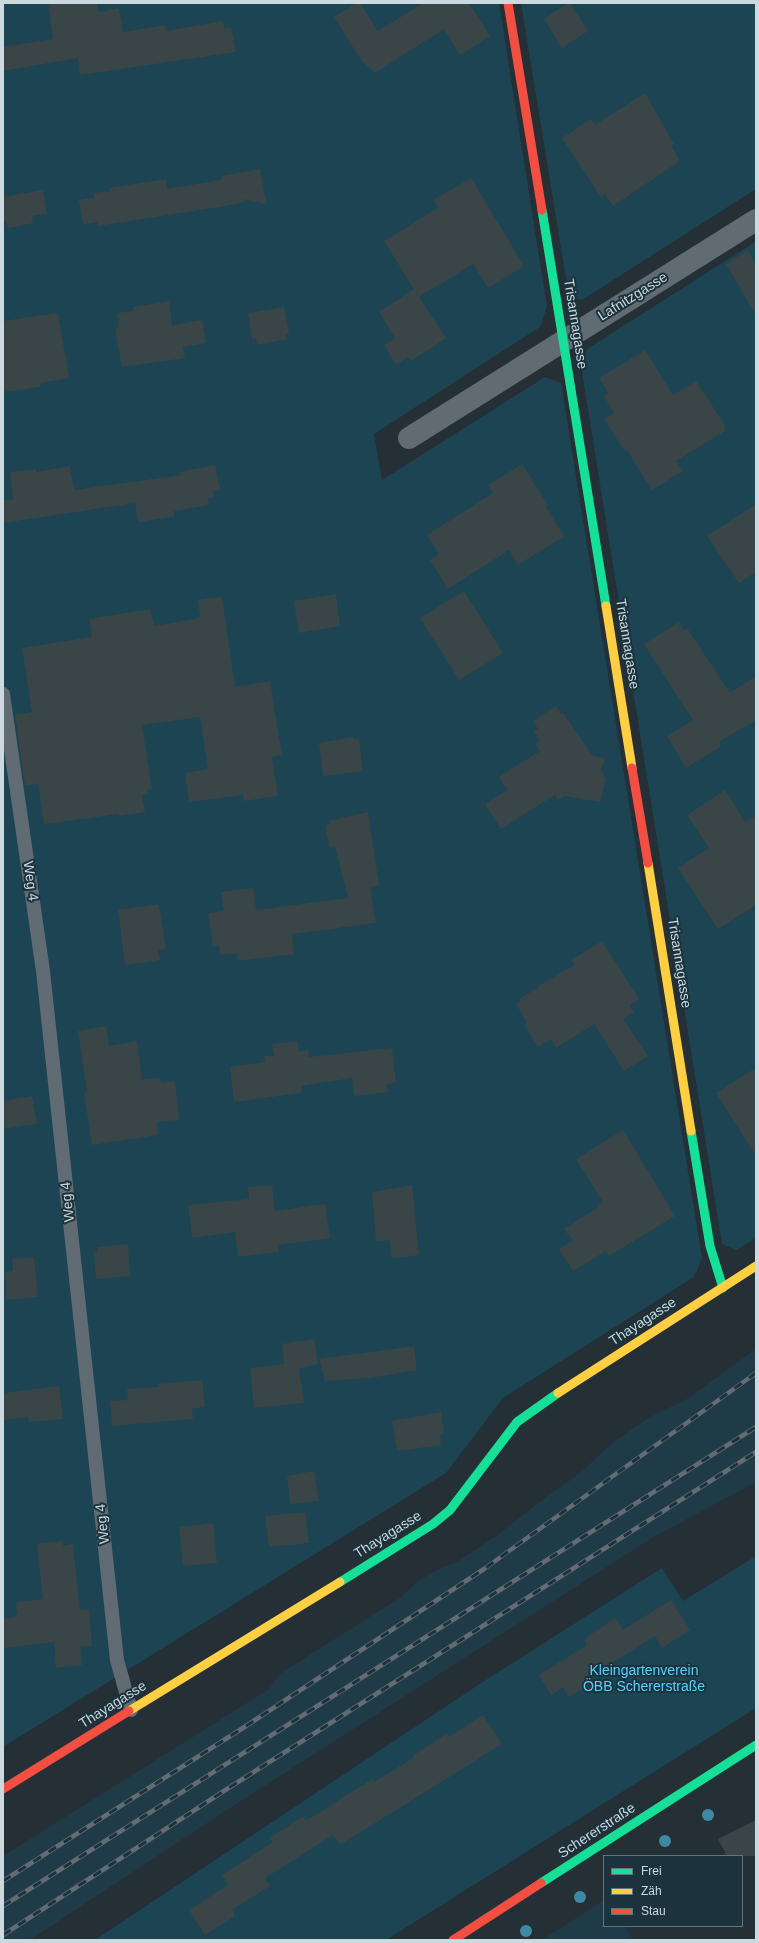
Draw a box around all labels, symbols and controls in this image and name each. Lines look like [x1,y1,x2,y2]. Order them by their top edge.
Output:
street label: Lafnitzgasse [595,269,671,325]
street label: Trisannagasse [560,278,590,370]
street label: Trisannagasse [612,598,642,690]
street label: Weg 4 [19,860,41,902]
street label: Trisannagasse [664,917,694,1009]
street label: Weg 4 [58,1181,78,1223]
street label: Thayagasse [606,1294,680,1350]
street label: Weg 4 [93,1503,113,1545]
street label: Thayagasse [351,1508,425,1562]
park label: Kleingartenverein ÖBB Schererstraße [583,1663,705,1696]
street label: Thayagasse [76,1678,150,1732]
street label: Schererstraße [555,1800,639,1862]
legend [603,1855,743,1927]
text: Frei [641,1864,662,1878]
text: Zäh [641,1884,662,1898]
text: Stau [641,1904,666,1918]

